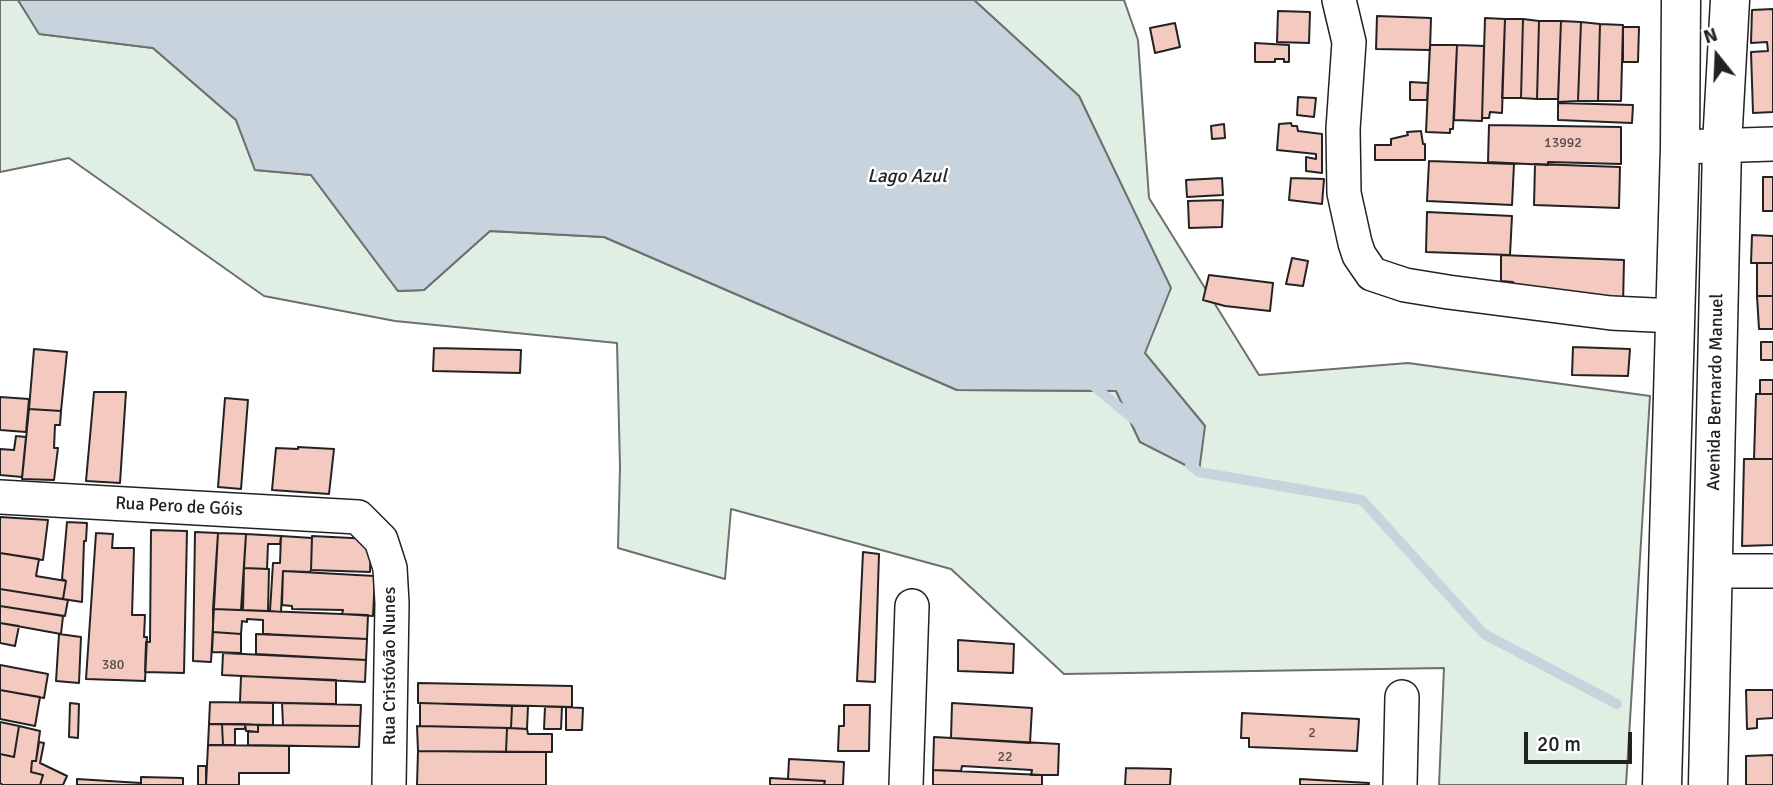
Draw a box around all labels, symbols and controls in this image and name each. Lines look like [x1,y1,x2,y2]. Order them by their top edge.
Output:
north arrow [1682,21,1752,91]
text: N [1701,23,1721,49]
house number: 13992 [1544,135,1582,151]
water label: Lago Azul [867,166,947,188]
street label: Avenida Bernardo Manuel [1703,293,1729,491]
street label: Rua Pero de Góis [115,493,243,521]
street label: Rua Cristóvão Nunes [379,587,401,745]
house number: 380 [102,657,124,673]
scale bar [1528,718,1636,762]
house number: 2 [1308,725,1316,741]
text: 20 m [1537,731,1581,757]
house number: 22 [997,749,1013,765]

